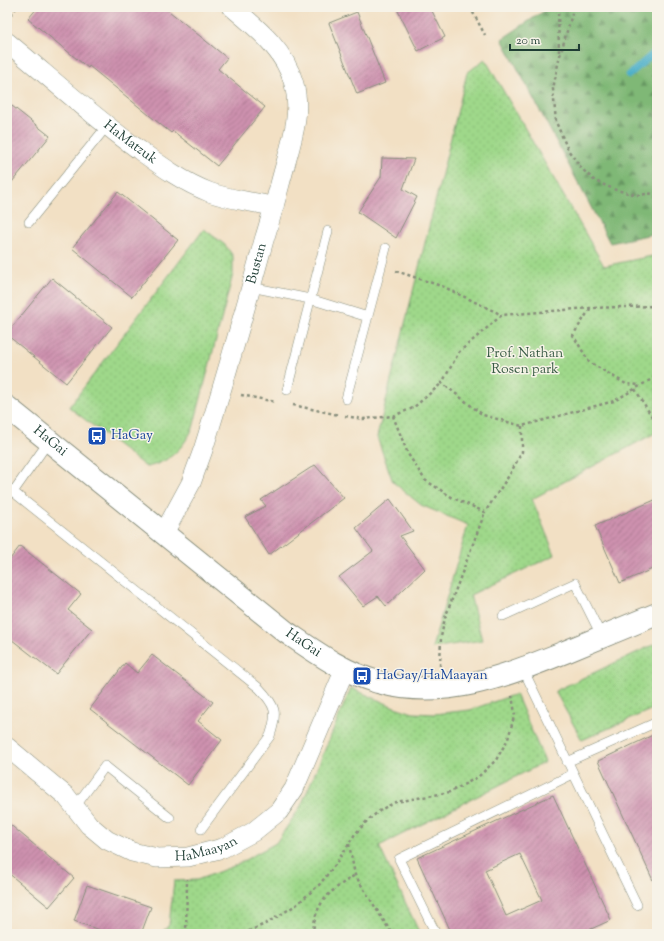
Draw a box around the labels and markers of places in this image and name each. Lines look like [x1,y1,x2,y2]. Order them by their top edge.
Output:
bus stop icon: HaGay [86,425,108,447]
place label: HaGay [111,426,153,446]
bus stop icon: HaGay/HaMaayan [351,665,373,687]
place label: HaGay/HaMaayan [376,666,488,686]

